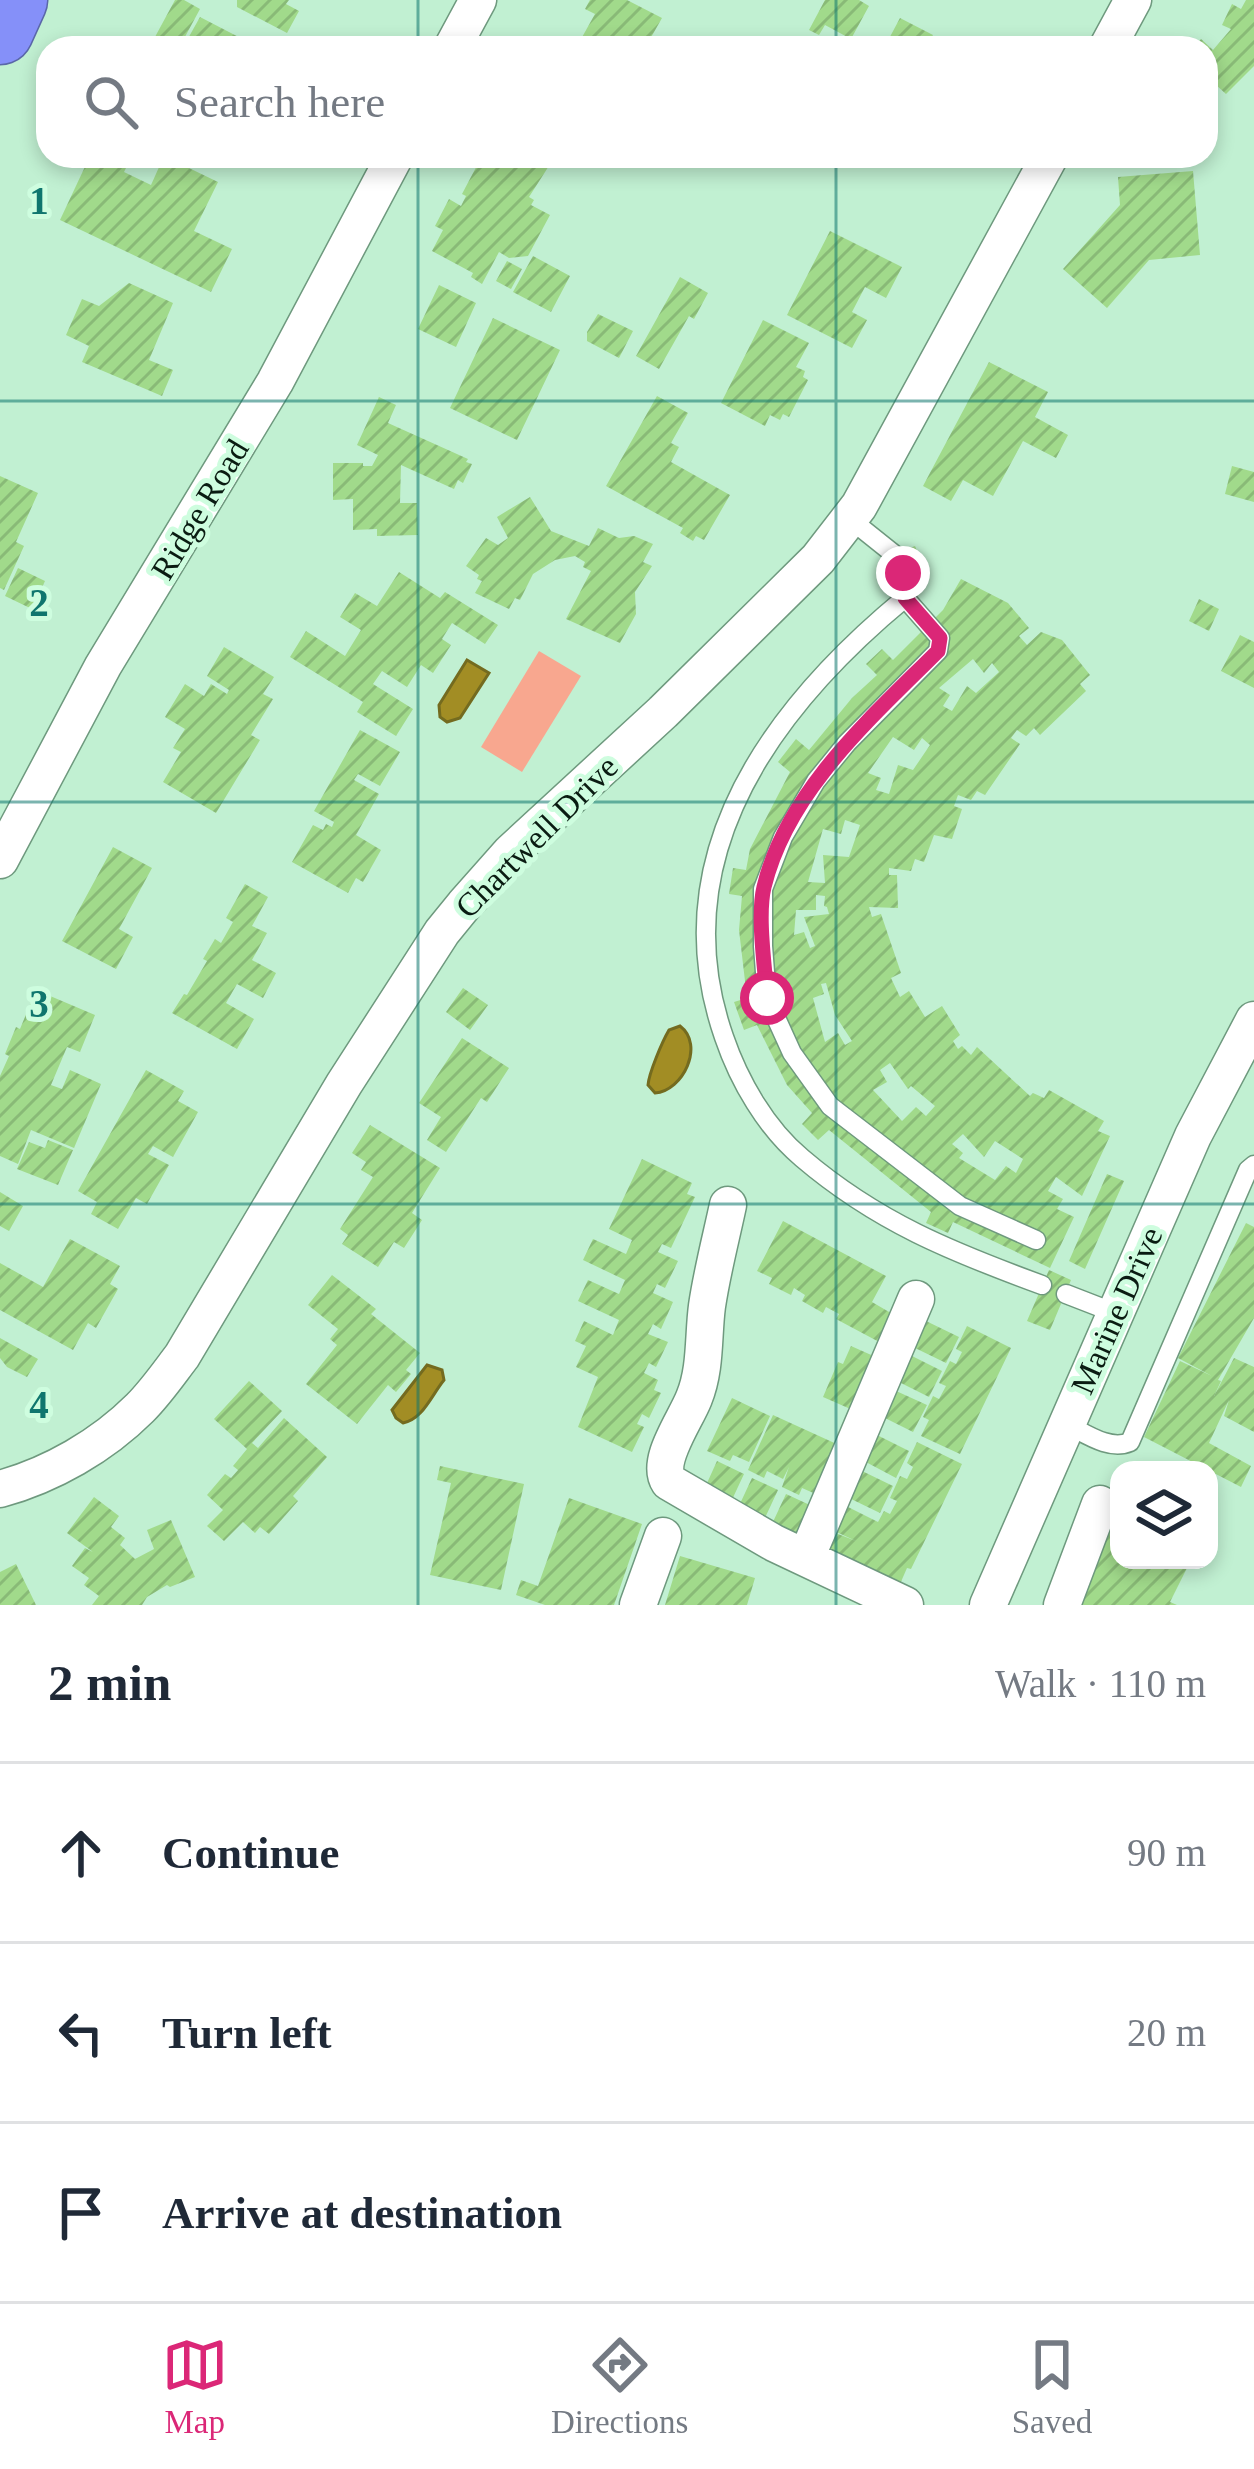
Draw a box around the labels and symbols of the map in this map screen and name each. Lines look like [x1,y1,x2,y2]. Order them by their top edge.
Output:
text: 1 [29,179,49,222]
street label: Ridge Road [144,433,256,586]
route end [876,546,930,600]
text: 2 [29,581,49,624]
street label: Chartwell Drive [448,748,625,925]
route start [740,971,794,1025]
text: 3 [29,982,49,1025]
street label: Marine Drive [1064,1221,1170,1399]
text: 4 [29,1383,49,1426]

